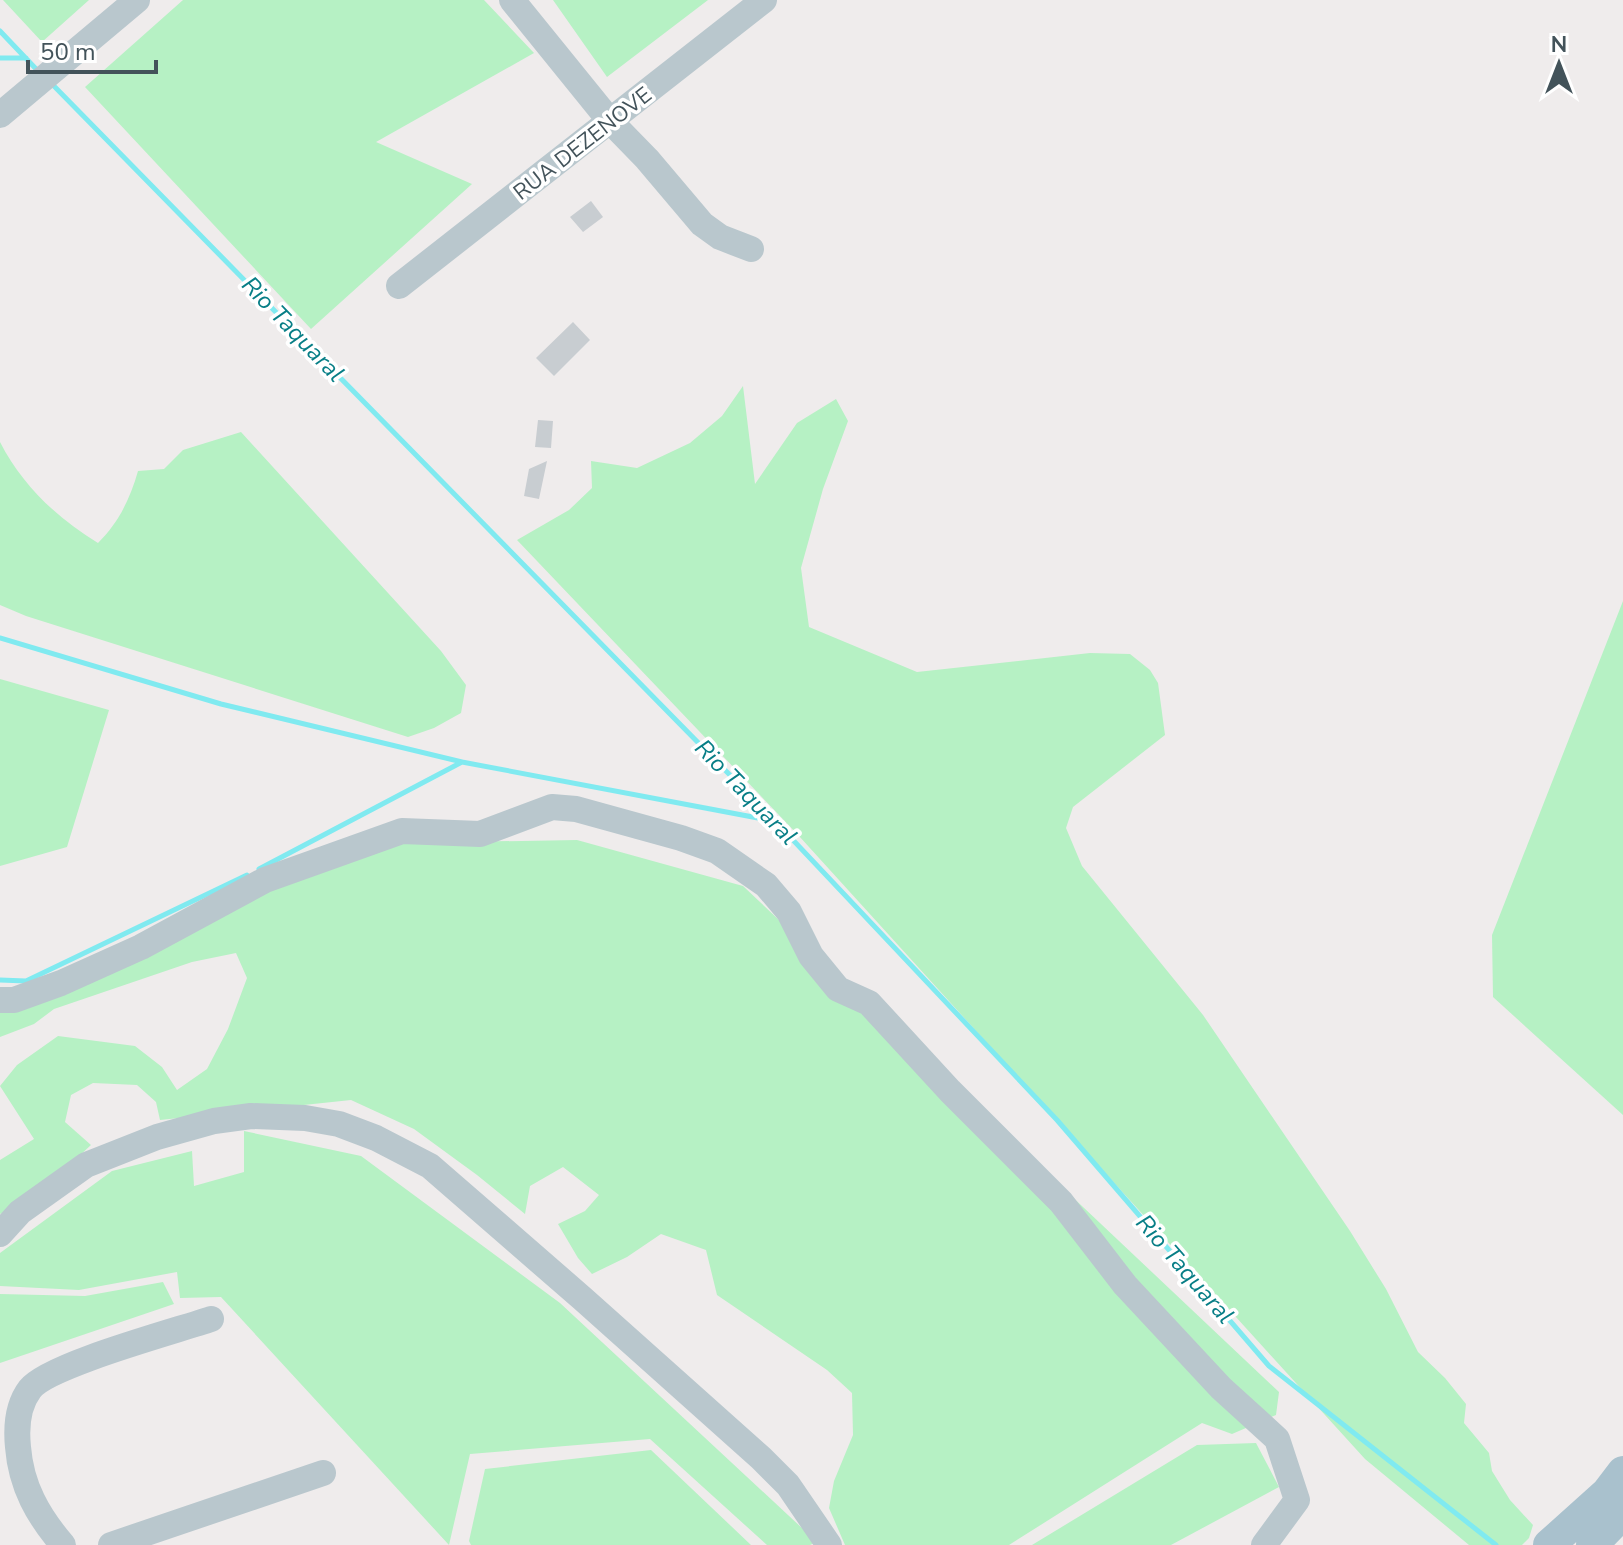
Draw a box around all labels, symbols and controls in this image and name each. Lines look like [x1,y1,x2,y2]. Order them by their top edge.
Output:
scale bar [28,24,156,74]
north arrow [1519,24,1599,104]
text: N [1551,30,1567,60]
text: 50 m [40,36,96,68]
street label: RUA DEZENOVE [507,80,658,207]
water label: Rio Taquaral [235,269,351,389]
water label: Rio Taquaral [688,732,804,852]
water label: Rio Taquaral [1129,1208,1241,1330]

